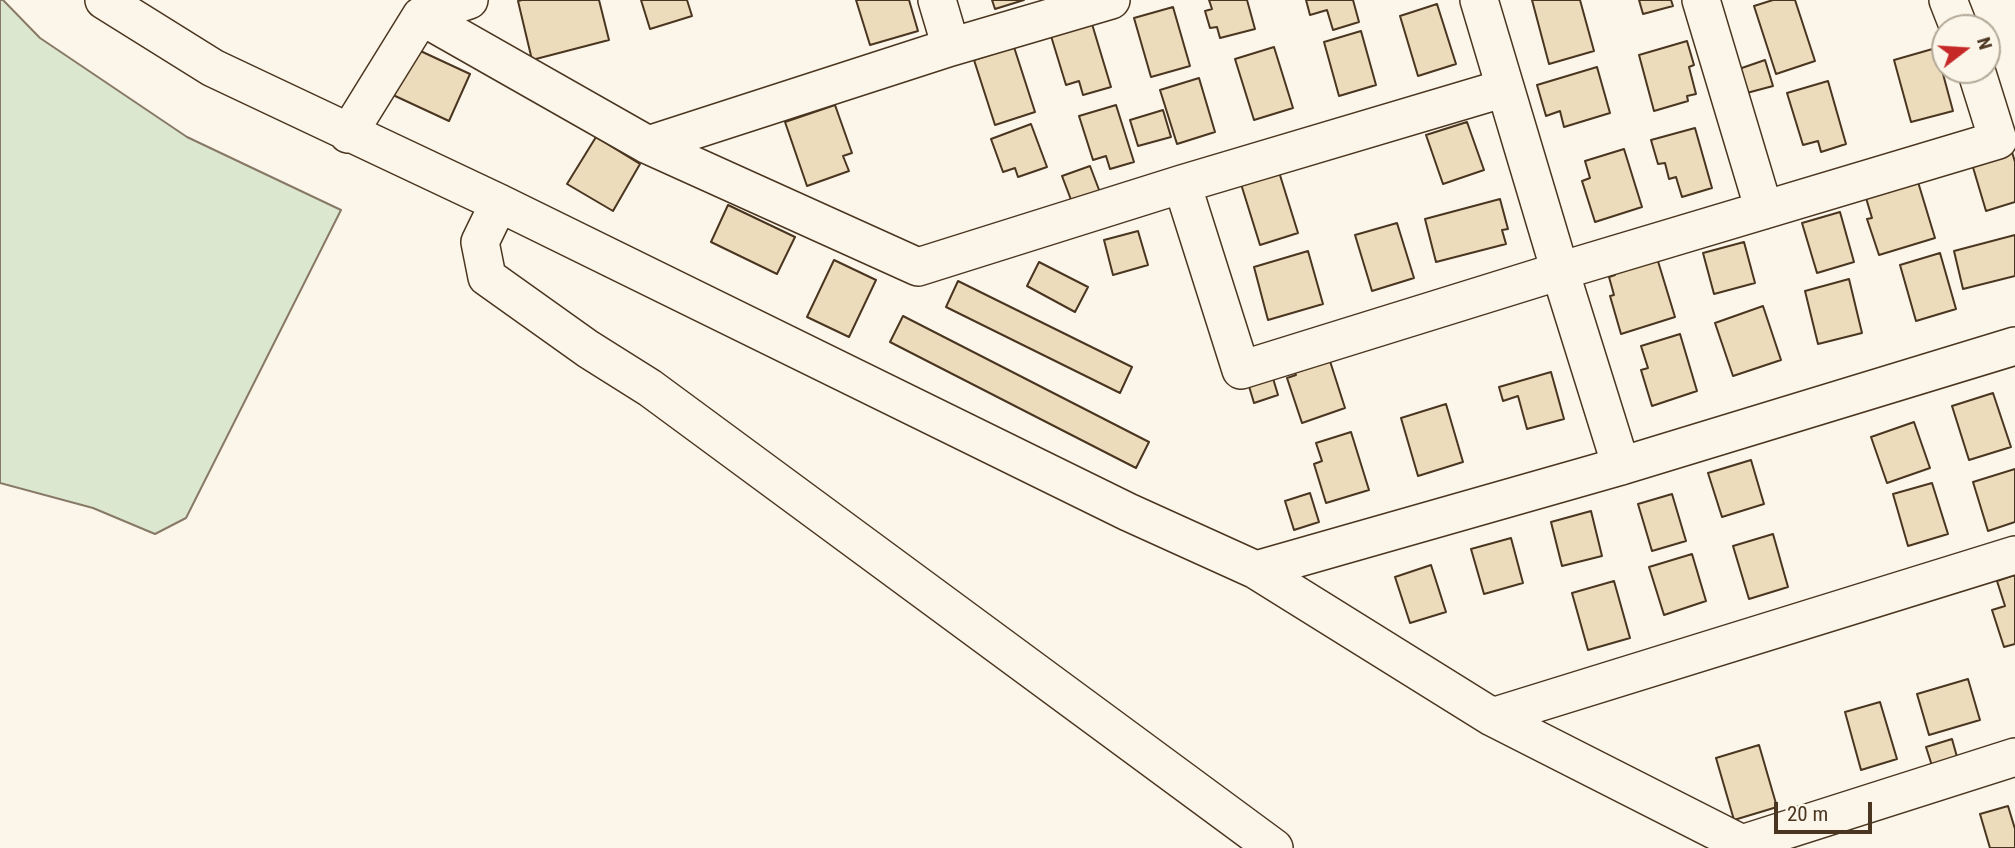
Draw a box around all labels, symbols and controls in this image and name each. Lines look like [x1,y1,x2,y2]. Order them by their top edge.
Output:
north arrow [1931,14,2001,84]
text: N [1972,34,1997,52]
scale bar [1777,788,1875,832]
text: 20 m [1787,802,1828,826]

